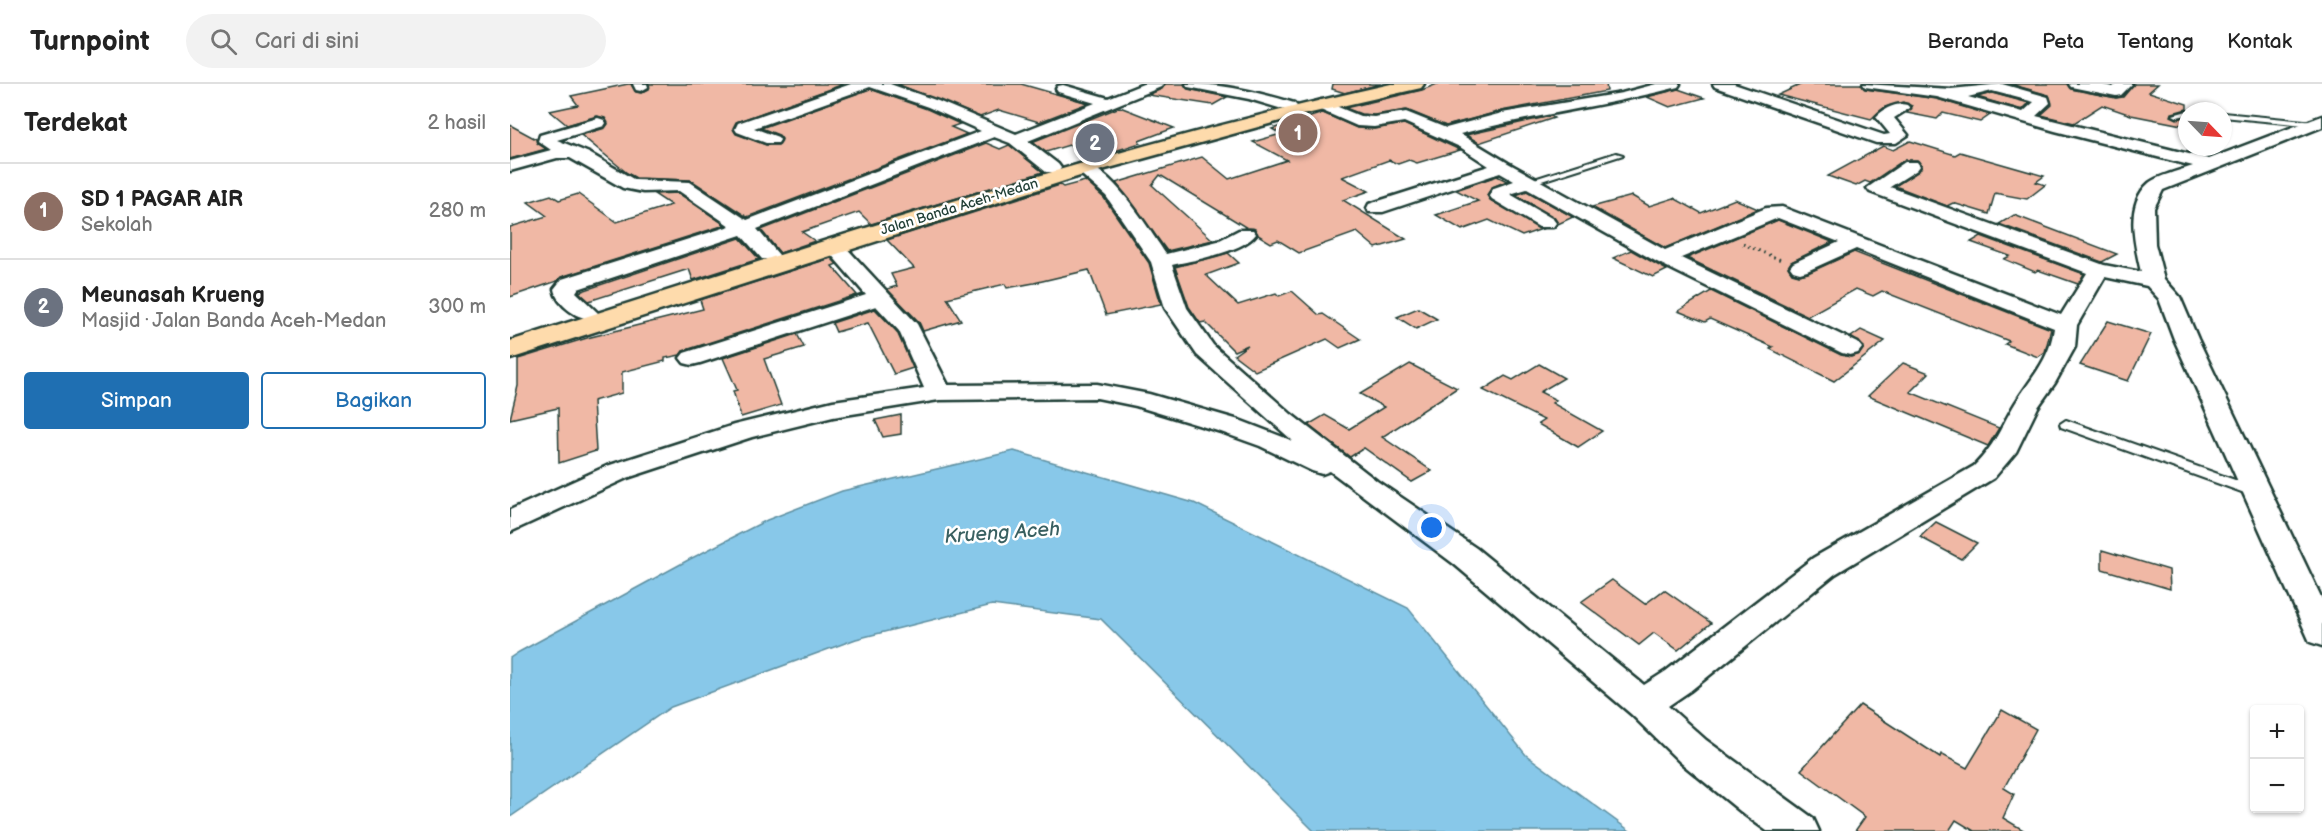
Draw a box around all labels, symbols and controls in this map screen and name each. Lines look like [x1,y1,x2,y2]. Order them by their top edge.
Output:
search box [186,14,606,68]
text: Turnpoint [30,25,150,58]
icon: search [207,25,240,58]
text: Cari di sini [255,28,359,55]
text: Beranda [1927,29,2009,54]
text: Peta [2042,29,2085,54]
text: Tentang [2118,29,2194,54]
text: Kontak [2227,29,2292,54]
north arrow [2178,102,2232,156]
text: Terdekat [24,108,127,139]
pin: 1 [1278,110,1318,156]
text: 2 hasil [427,111,486,135]
pin: 2 [1076,120,1114,166]
street label: Jalan Banda Aceh-Medan [878,174,1040,239]
text: SD 1 PAGAR AIR [81,186,243,213]
text: 1 [39,199,48,223]
text: 280 m [429,199,486,223]
text: Sekolah [81,213,152,237]
text: Meunasah Krueng [81,282,265,309]
text: 2 [38,295,49,319]
text: 300 m [428,295,486,319]
text: Masjid · Jalan Banda Aceh-Medan [81,309,386,333]
button: Simpan [24,372,249,429]
button: Bagikan [261,372,486,429]
your location [1417,513,1446,542]
water label: Krueng Aceh [943,517,1061,549]
map controls [2250,705,2304,813]
button: + [2250,705,2304,759]
button: − [2250,759,2304,813]

